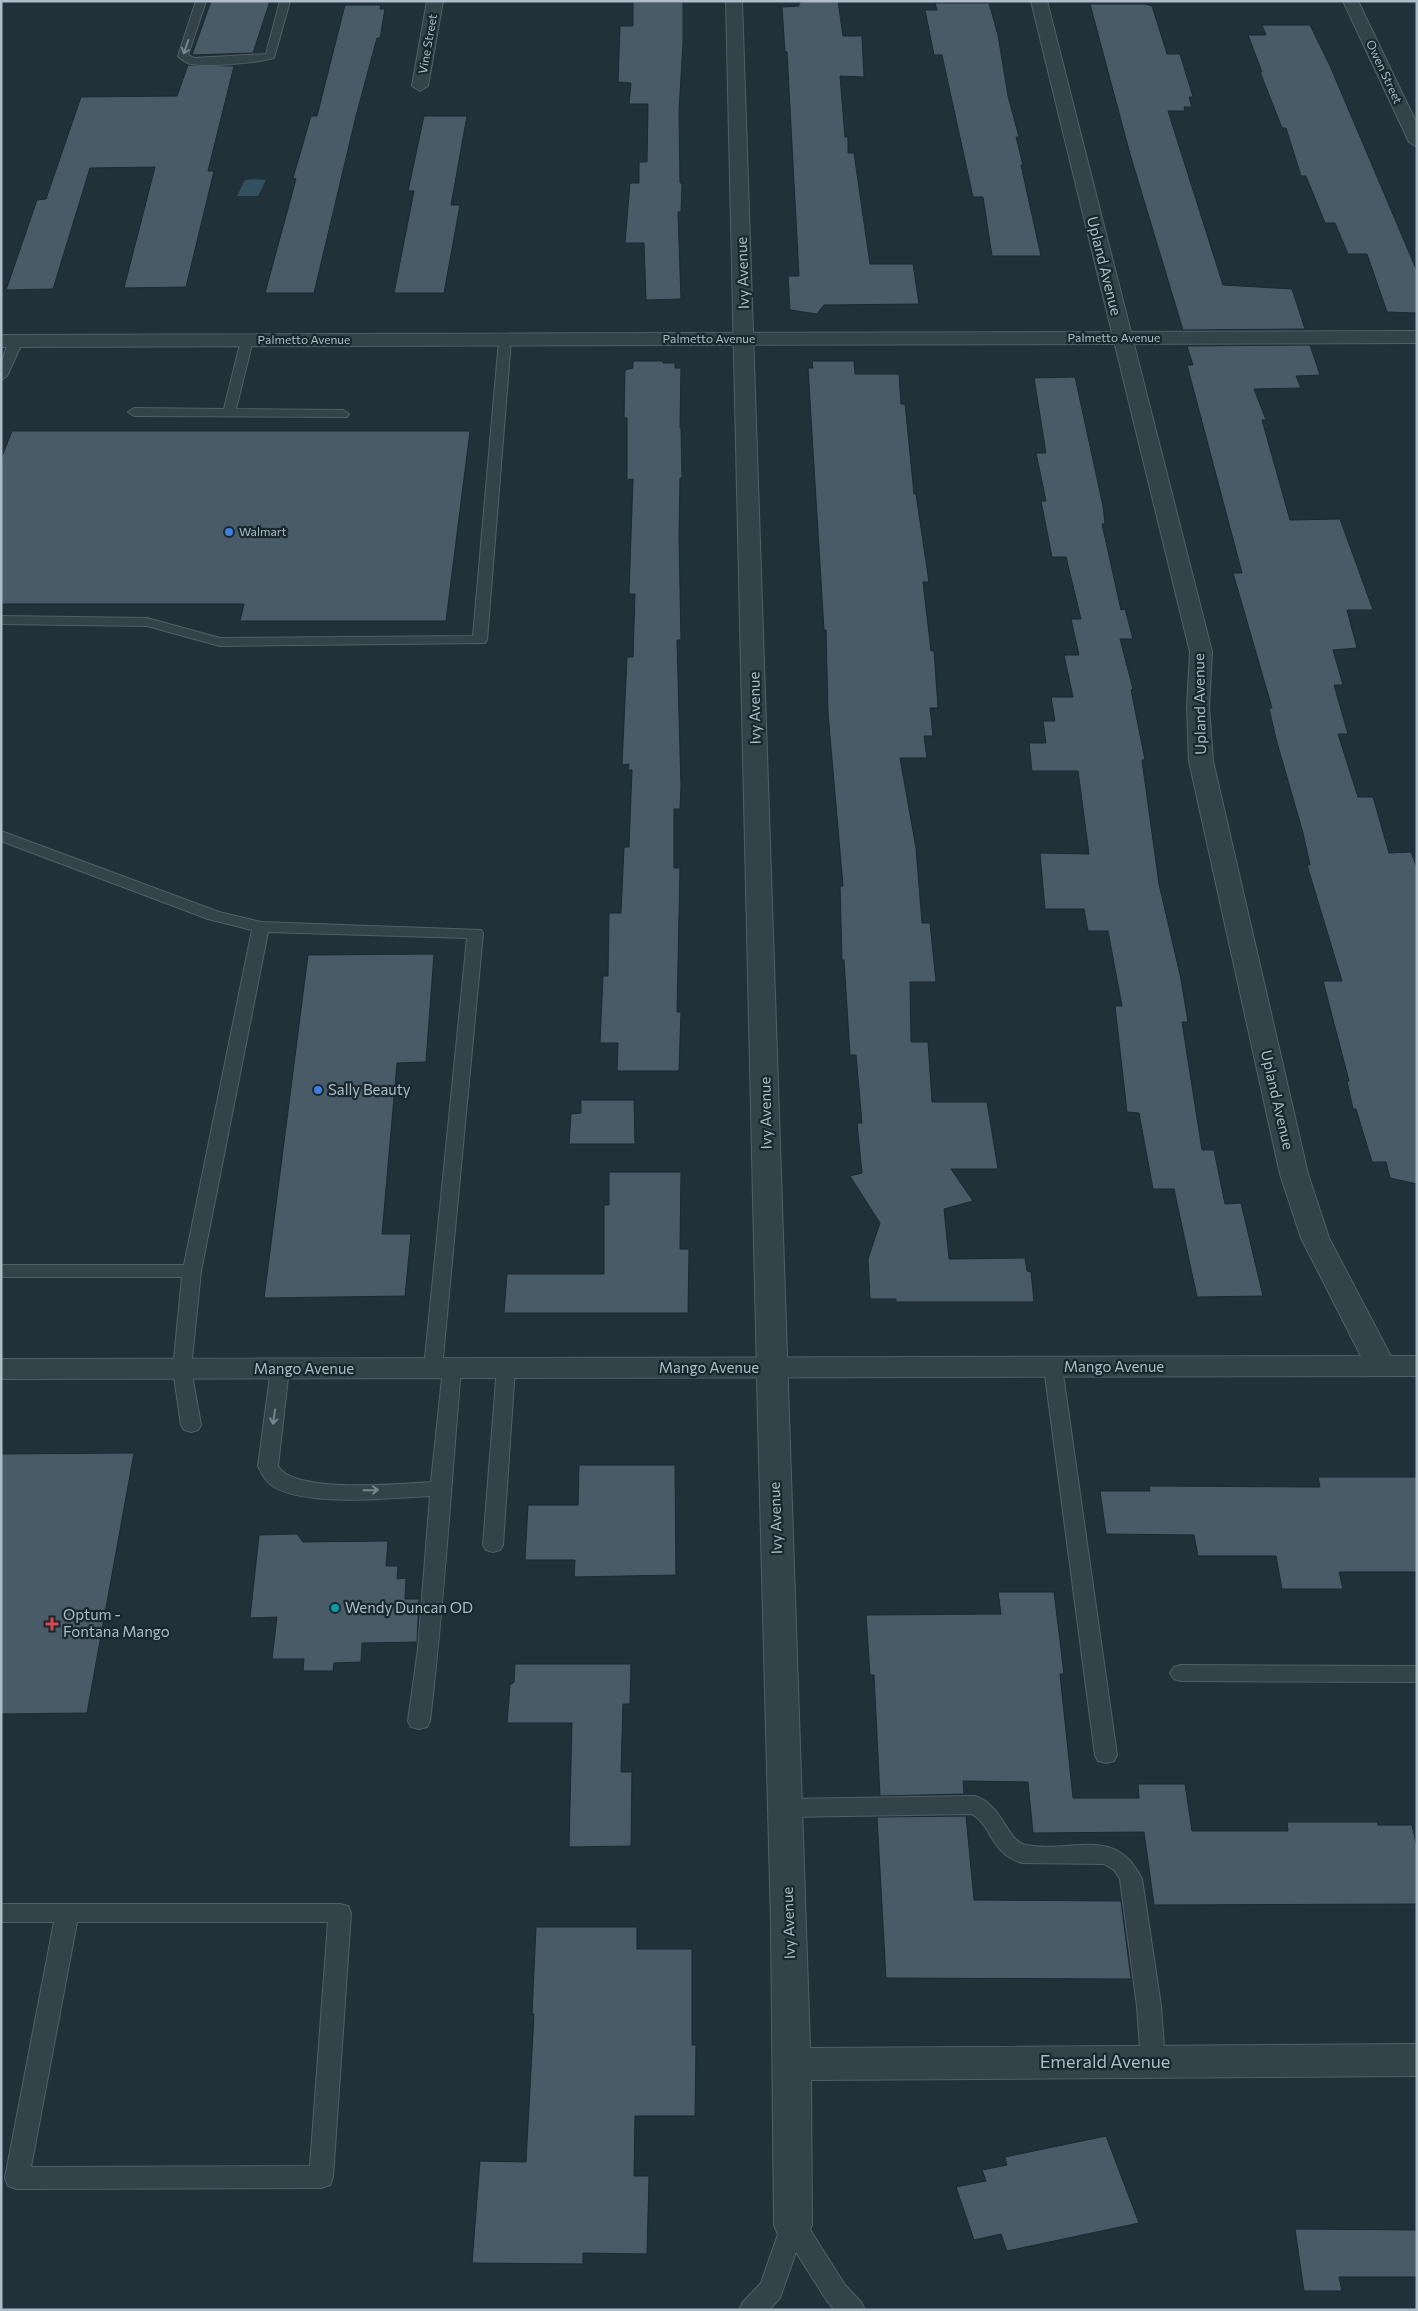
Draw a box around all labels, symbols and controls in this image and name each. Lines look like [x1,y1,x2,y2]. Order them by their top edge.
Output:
street label: Vine Street [415,13,439,75]
street label: Owen Street [1364,38,1406,106]
one-way arrow [181,39,190,55]
street label: Upland Avenue [1084,214,1126,317]
street label: Ivy Avenue [732,236,752,310]
street label: Palmetto Avenue [1068,330,1160,344]
street label: Palmetto Avenue [663,331,755,345]
street label: Palmetto Avenue [258,332,350,346]
place label: Walmart [239,524,286,538]
marker: Walmart [223,526,235,538]
street label: Upland Avenue [1189,653,1209,755]
street label: Ivy Avenue [744,672,764,744]
street label: Upland Avenue [1258,1048,1298,1151]
street label: Ivy Avenue [755,1077,775,1149]
place label: Sally Beauty [328,1080,411,1098]
marker: Sally Beauty [312,1084,324,1096]
street label: Mango Avenue [1064,1357,1164,1375]
street label: Mango Avenue [659,1358,759,1376]
street label: Mango Avenue [254,1359,354,1377]
one-way arrow [269,1409,279,1425]
street label: Ivy Avenue [765,1481,785,1555]
one-way arrow [363,1486,379,1495]
place label: Wendy Duncan OD [345,1598,473,1616]
marker: Wendy Duncan OD [329,1602,341,1614]
place label: Optum - Fontana Mango [63,1605,170,1640]
marker: Optum - Fontana Mango [45,1617,59,1631]
street label: Ivy Avenue [778,1886,798,1960]
street label: Emerald Avenue [1040,2050,1170,2072]

